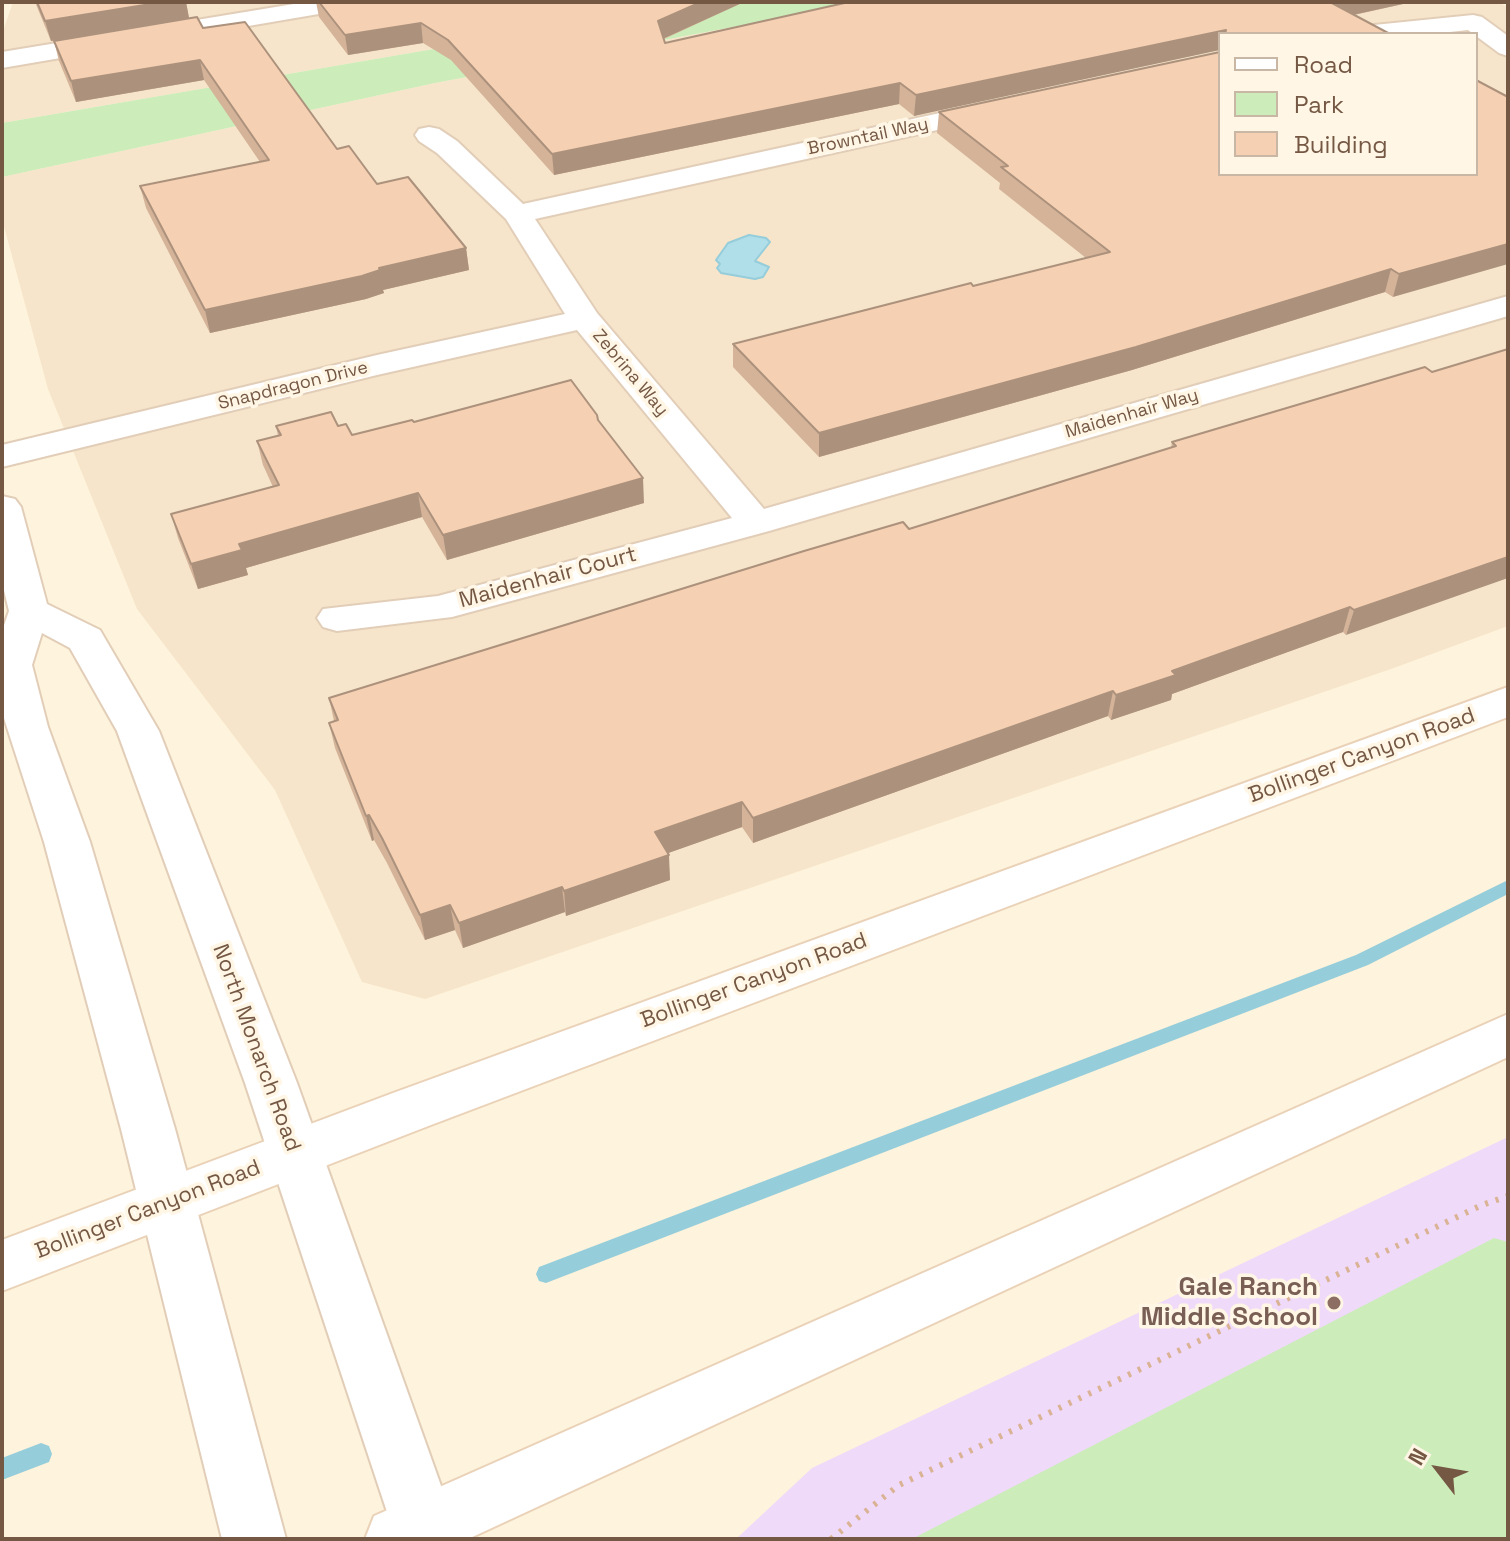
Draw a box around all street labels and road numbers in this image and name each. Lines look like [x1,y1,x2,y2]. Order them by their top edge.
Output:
street label: Browntail Way [805,114,931,160]
street label: Zebrina Way [588,325,672,421]
street label: Snapdragon Drive [216,357,370,415]
street label: Maidenhair Way [1063,385,1201,443]
street label: Maidenhair Court [456,542,640,614]
street label: Bollinger Canyon Road [1245,703,1479,809]
street label: Bollinger Canyon Road [637,928,871,1034]
street label: North Monarch Road [206,941,306,1155]
street label: Bollinger Canyon Road [32,1155,264,1265]

